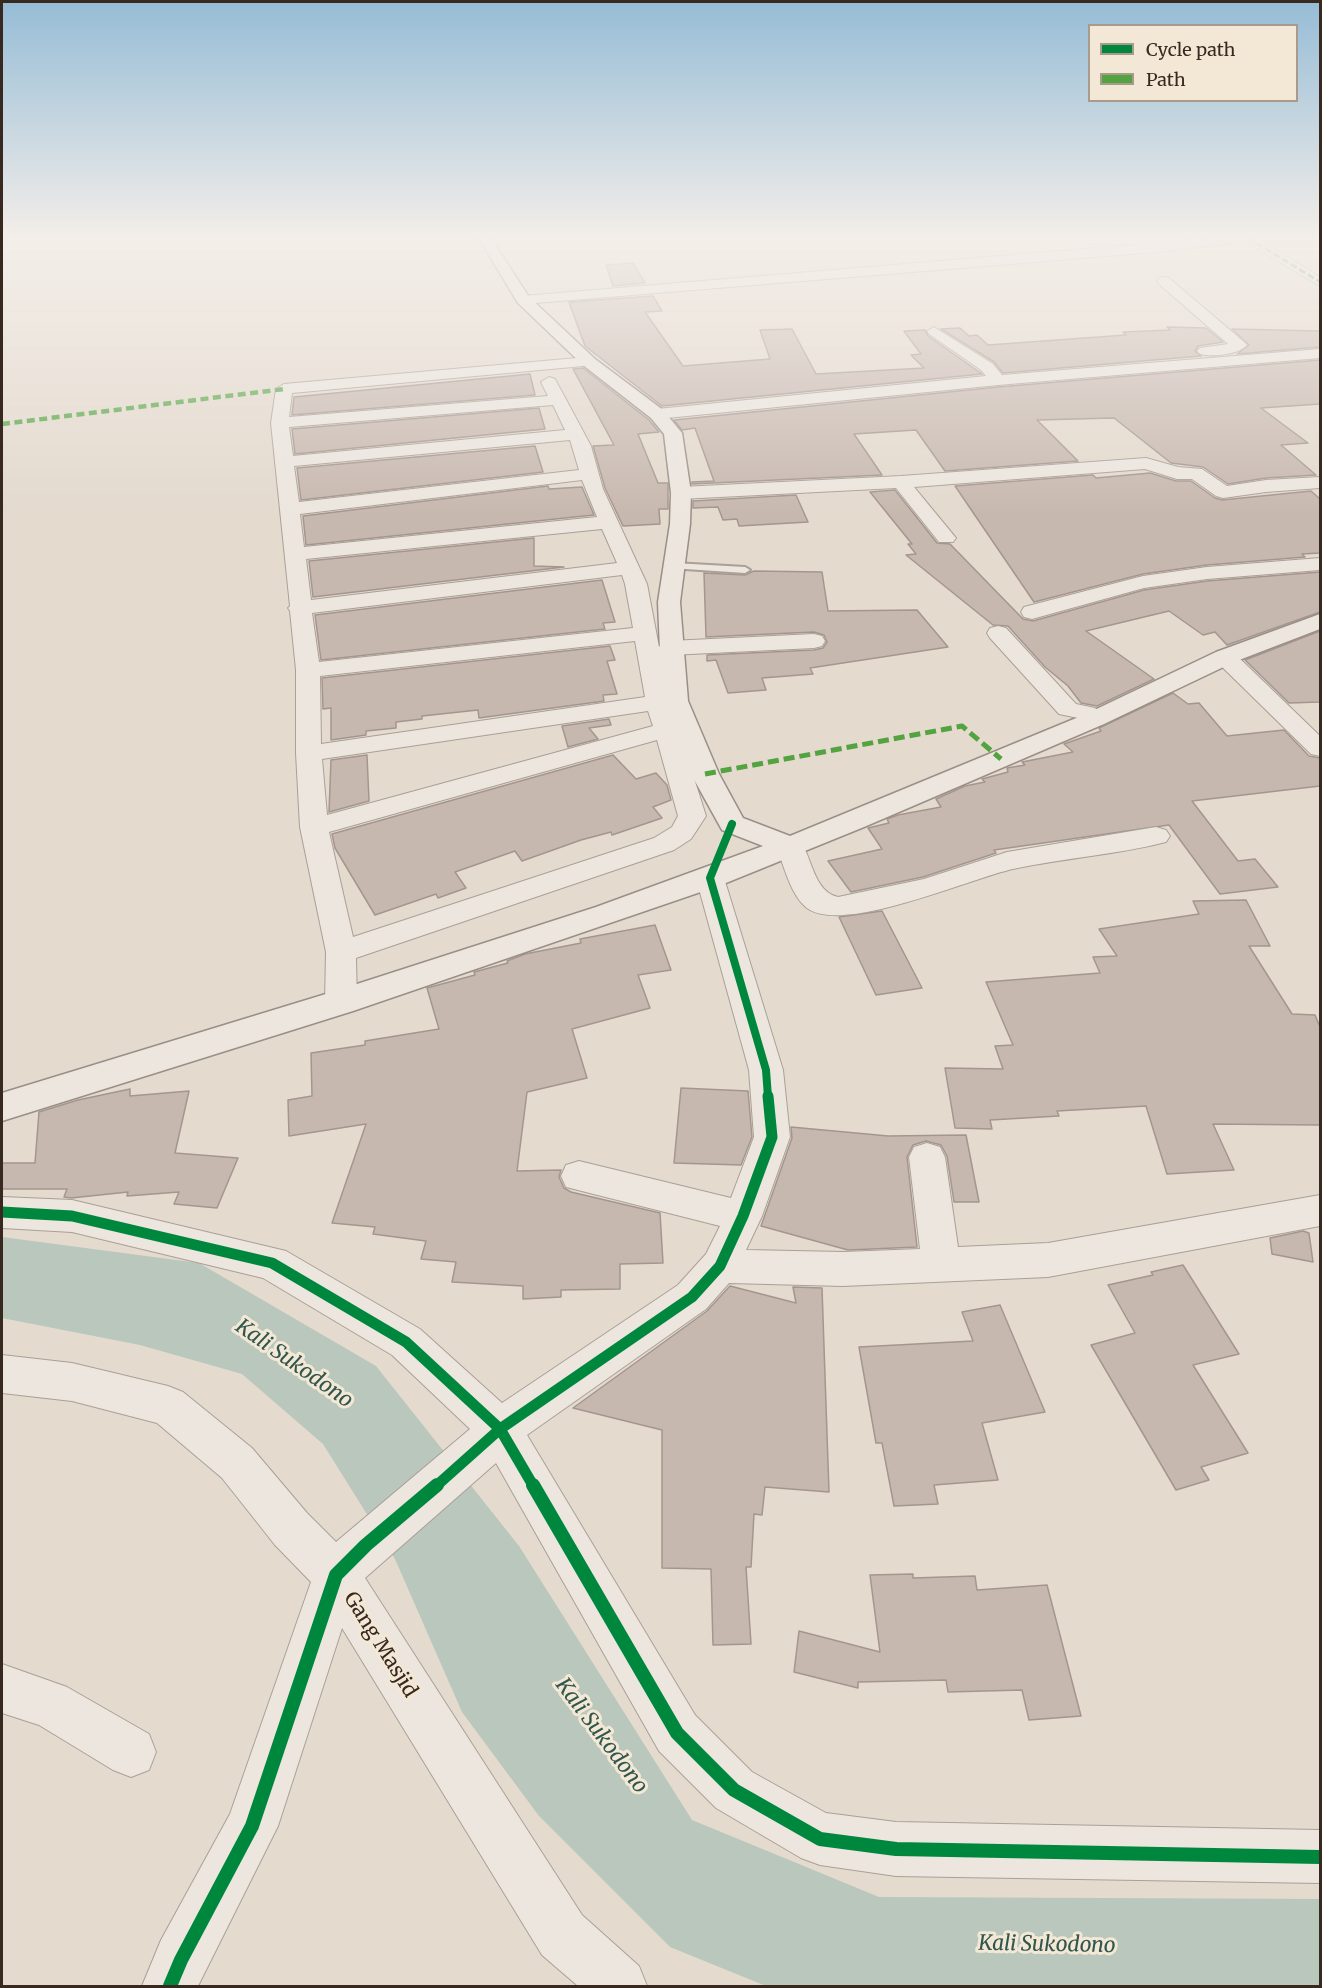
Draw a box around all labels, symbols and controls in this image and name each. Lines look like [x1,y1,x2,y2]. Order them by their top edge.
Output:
legend [1088,24,1298,102]
text: Cycle path [1146,38,1235,61]
text: Path [1146,68,1186,91]
water label: Kali Sukodono [231,1314,357,1414]
street label: Gang Masjid [338,1588,422,1702]
water label: Kali Sukodono [550,1674,652,1798]
water label: Kali Sukodono [978,1931,1116,1959]

